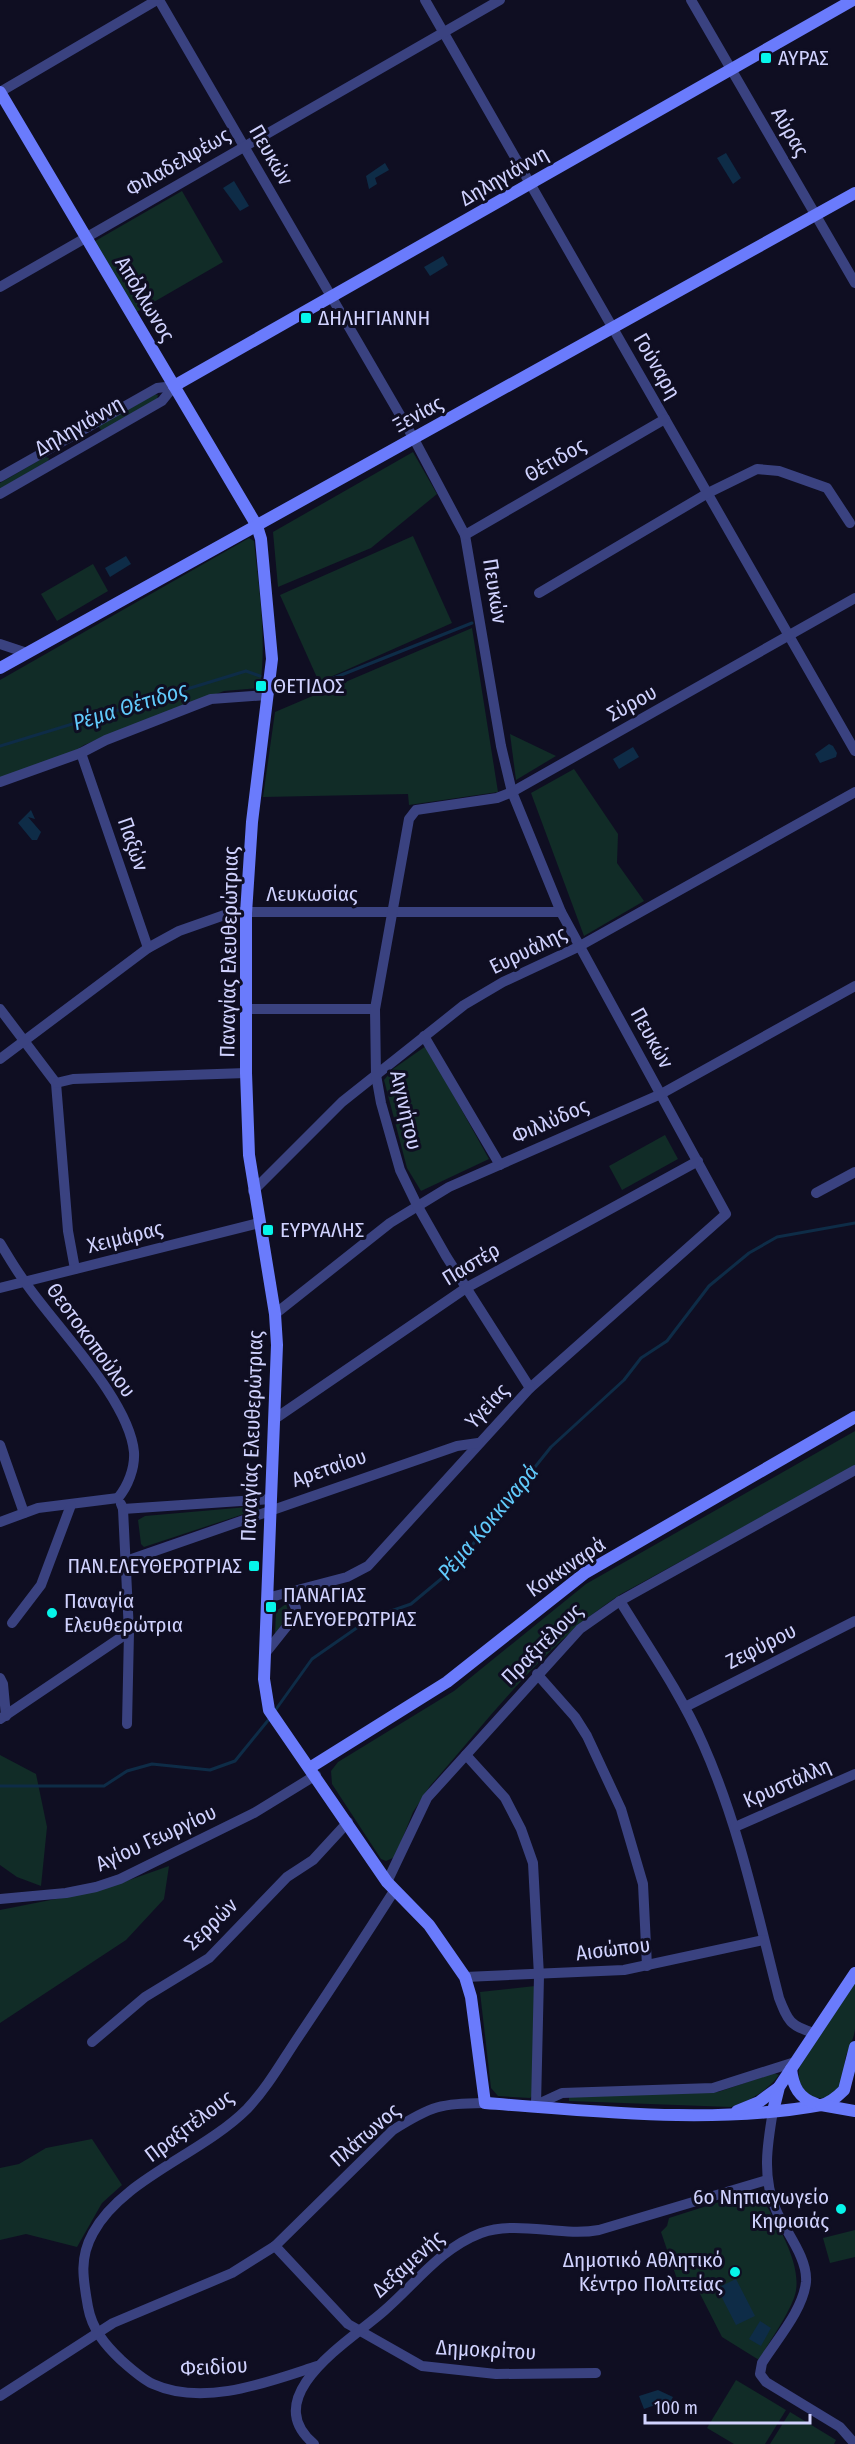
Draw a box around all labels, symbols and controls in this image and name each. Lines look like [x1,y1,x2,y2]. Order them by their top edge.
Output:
place label: ΑΥΡΑΣ [778,45,829,71]
marker: ΑΥΡΑΣ [759,51,773,65]
street label: Αύρας [766,103,815,161]
street label: Πευκών [243,120,299,190]
street label: Φιλαδελφέως [121,122,235,202]
street label: Δηληγιάννη [455,140,553,212]
street label: Απόλλωνος [109,252,181,346]
place label: ΔΗΛΗΓΙΑΝΝΗ [318,305,430,331]
marker: ΔΗΛΗΓΙΑΝΝΗ [299,311,313,325]
street label: Γούναρη [628,328,686,404]
street label: Δηληγιάννη [30,390,128,462]
street label: Ξενίας [389,390,447,438]
street label: Θέτιδος [520,432,590,488]
street label: Πευκών [477,557,513,625]
place label: ΘΕΤΙΔΟΣ [273,673,345,699]
water label: Ρέμα Θέτιδος [70,676,191,736]
marker: ΘΕΤΙΔΟΣ [254,679,268,693]
street label: Σύρου [603,679,661,727]
street label: Παξών [112,814,154,874]
street label: Παναγίας Ελευθερώτριας [214,846,244,1058]
street label: Λευκωσίας [266,881,358,907]
street label: Ευρυάλης [485,920,571,980]
street label: Πευκών [625,1003,679,1073]
street label: Αιγινήτου [384,1068,428,1152]
street label: Φιλλύδος [508,1093,592,1149]
street label: Χειμάρας [84,1215,166,1259]
place label: ΕΥΡΥΑΛΗΣ [280,1217,364,1243]
marker: ΕΥΡΥΑΛΗΣ [261,1223,275,1237]
street label: Παστέρ [437,1237,505,1291]
street label: Θεοτοκοπούλου [41,1278,141,1402]
street label: Παναγίας Ελευθερώτριας [235,1330,269,1542]
street label: Υγείας [460,1378,515,1434]
street label: Αρεταίου [288,1443,370,1493]
water label: Ρέμα Κοκκιναρά [432,1458,544,1585]
street label: Κοκκιναρά [522,1531,610,1603]
place label: ΠΑΝ.ΕΛΕΥΘΕΡΩΤΡΙΑΣ [68,1553,242,1579]
marker: ΠΑΝ.ΕΛΕΥΘΕΡΩΤΡΙΑΣ [247,1559,261,1573]
place label: ΠΑΝΑΓΙΑΣ ΕΛΕΥΘΕΡΩΤΡΙΑΣ [283,1582,416,1632]
place label: Παναγία Ελευθερώτρια [64,1588,183,1638]
street label: Πραξιτέλους [496,1598,588,1690]
marker: ΠΑΝΑΓΙΑΣ ΕΛΕΥΘΕΡΩΤΡΙΑΣ [264,1600,278,1614]
marker: Παναγία Ελευθερώτρια [45,1606,59,1620]
street label: Ζεφύρου [721,1617,801,1675]
street label: Κρυστάλλη [739,1752,835,1814]
street label: Αγίου Γεωργίου [91,1799,221,1877]
street label: Σερρών [179,1892,243,1956]
street label: Αισώπου [574,1932,652,1966]
street label: Πραξιτέλους [139,2084,239,2168]
street label: Πλάτωνος [325,2097,405,2173]
place label: 6ο Νηπιαγωγείο Κηφισιάς [693,2184,829,2234]
marker: 6ο Νηπιαγωγείο Κηφισιάς [834,2202,848,2216]
street label: Δεξαμενής [367,2225,449,2303]
place label: Δημοτικό Αθλητικό Κέντρο Πολιτείας [563,2247,723,2297]
marker: Δημοτικό Αθλητικό Κέντρο Πολιτείας [728,2265,742,2279]
street label: Δημοκρίτου [435,2334,537,2366]
street label: Φειδίου [180,2352,248,2382]
scale bar [645,2387,810,2425]
text: 100 m [654,2397,698,2419]

